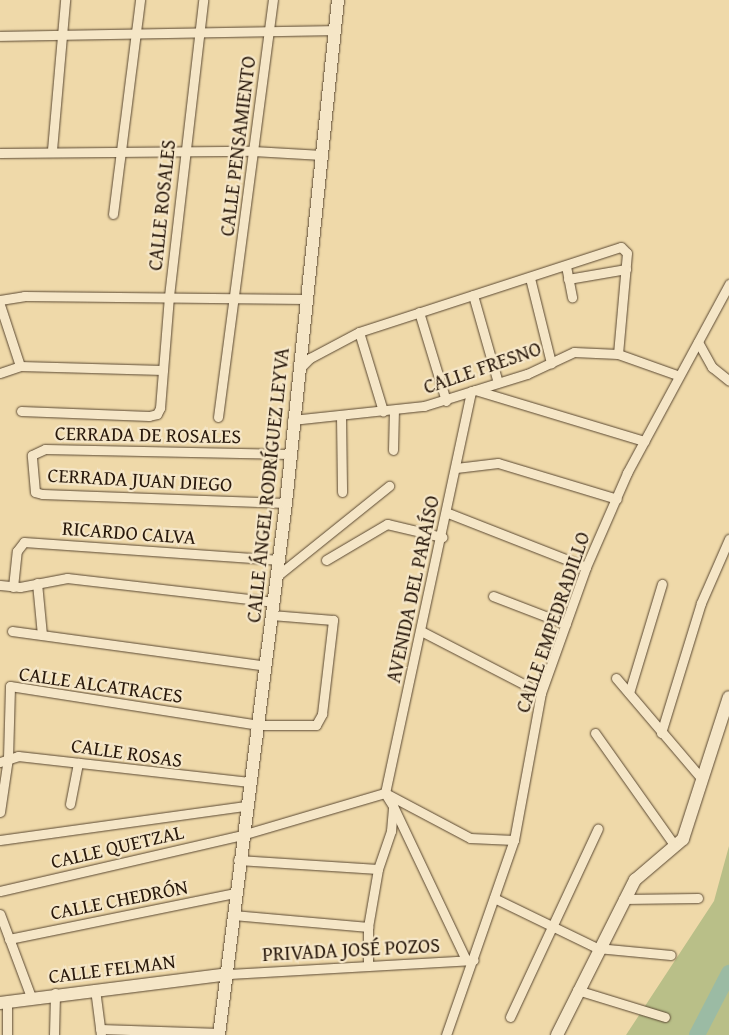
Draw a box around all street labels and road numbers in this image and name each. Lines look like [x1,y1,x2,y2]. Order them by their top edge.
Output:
street label: CALLE PENSAMIENTO [214,55,260,237]
street label: CALLE ROSALES [142,138,180,272]
street label: CALLE FRESNO [420,336,544,398]
street label: CALLE ÁNGEL RODRÍGUEZ LEYVA [241,346,293,624]
street label: CERRADA DE ROSALES [55,420,241,448]
street label: CERRADA JUAN DIEGO [47,462,233,496]
street label: AVENIDA DEL PARAÍSO [380,493,444,685]
street label: RICARDO CALVA [61,515,197,549]
street label: CALLE EMPEDRADILLO [510,528,594,716]
street label: CALLE ALCATRACES [18,661,184,707]
street label: CALLE ROSAS [70,732,184,772]
street label: CALLE QUETZAL [48,819,186,873]
street label: CALLE CHEDRÓN [48,874,190,924]
street label: PRIVADA JOSÉ POZOS [262,932,440,966]
street label: CALLE FELMAN [47,948,177,988]

